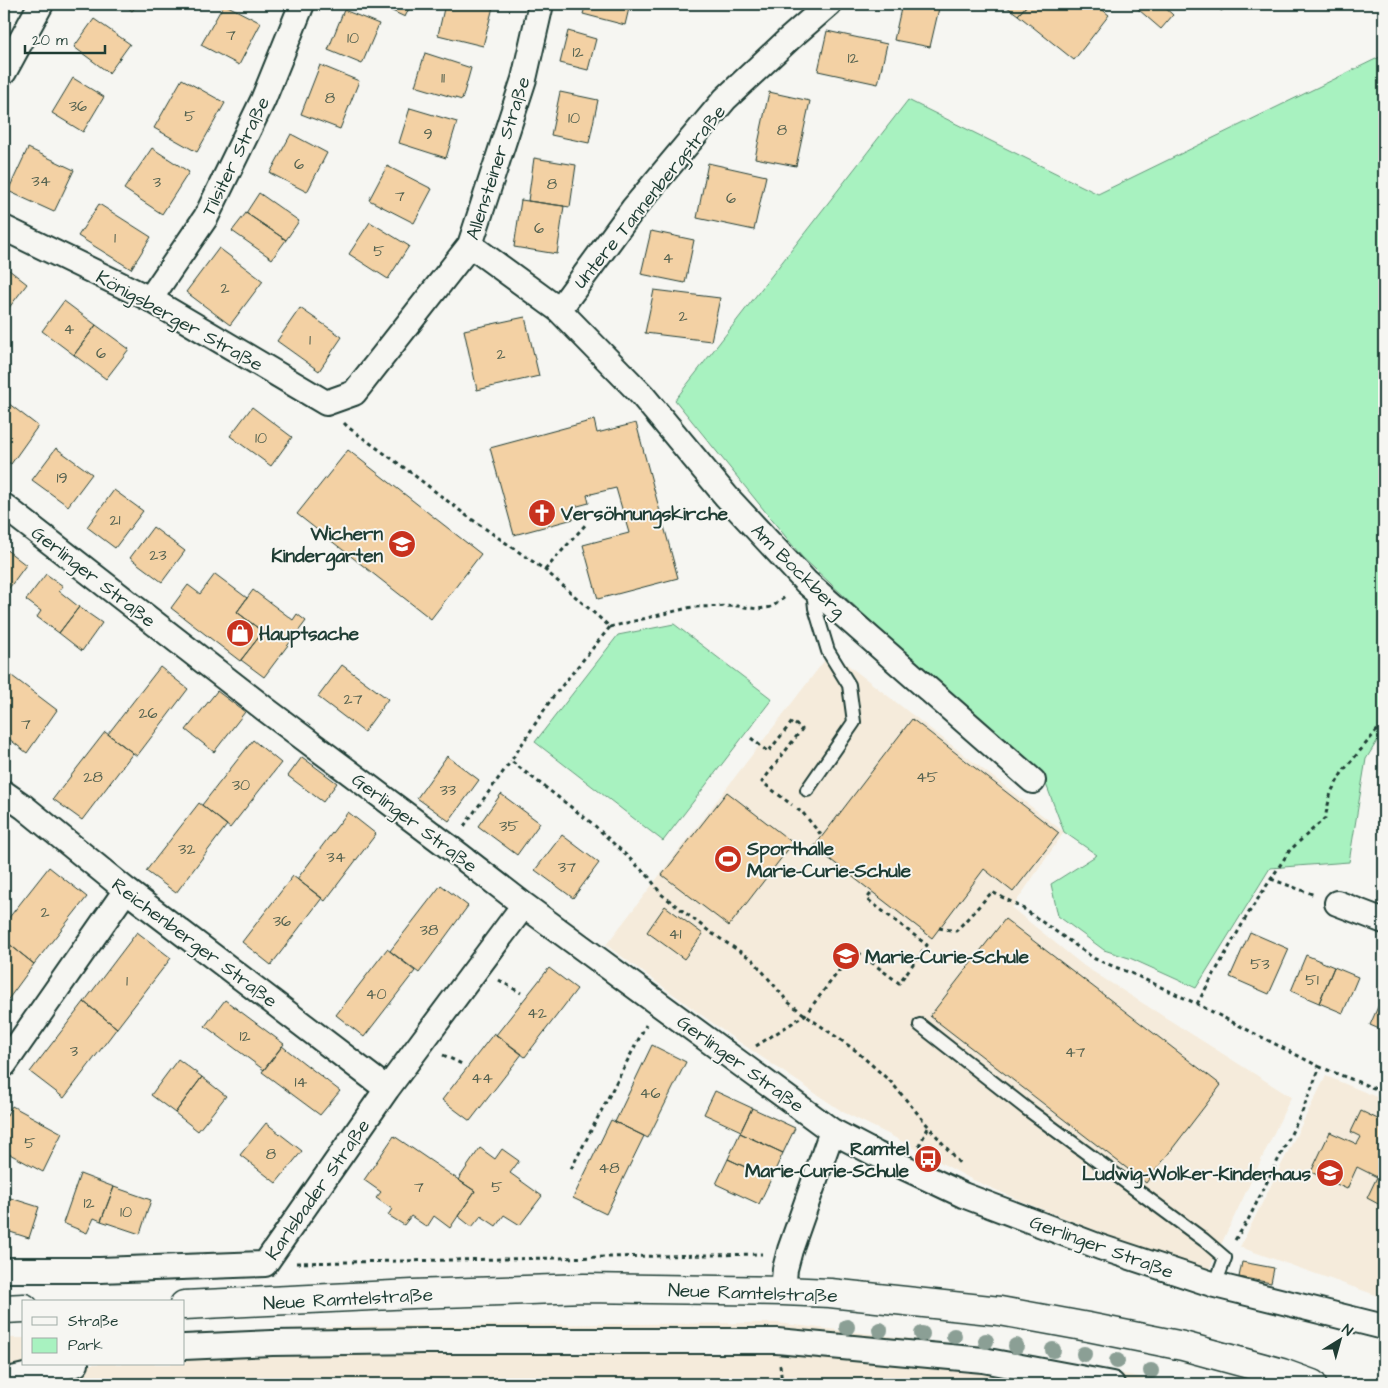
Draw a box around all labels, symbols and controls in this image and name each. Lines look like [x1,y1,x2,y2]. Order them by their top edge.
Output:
scale bar [25,22,105,54]
house number: 7 [226,24,236,46]
house number: 10 [347,27,359,49]
text: 20 m [32,30,68,51]
house number: 12 [572,41,584,63]
house number: 12 [847,47,859,69]
house number: 11 [441,67,445,89]
street label: Allensteiner Straße [459,73,538,243]
house number: 8 [325,87,335,109]
street label: Tilsiter Straße [196,92,277,221]
house number: 36 [69,95,87,117]
street label: Untere Tannenbergstraße [568,99,734,295]
house number: 5 [184,105,196,127]
house number: 10 [568,107,580,129]
house number: 8 [777,119,787,141]
house number: 9 [423,123,433,145]
house number: 6 [294,153,304,175]
house number: 34 [31,170,51,192]
house number: 3 [153,171,161,193]
house number: 8 [547,173,557,195]
house number: 7 [395,185,405,207]
house number: 6 [726,187,736,209]
house number: 6 [534,217,544,239]
house number: 1 [114,227,116,249]
house number: 5 [373,240,385,262]
house number: 4 [663,247,674,269]
street label: Königsberger Straße [90,264,268,379]
house number: 2 [220,277,230,299]
house number: 2 [678,305,688,327]
house number: 4 [64,318,75,340]
house number: 1 [309,329,311,351]
house number: 6 [96,342,106,364]
house number: 2 [496,343,506,365]
house number: 10 [255,427,267,449]
house number: 19 [56,467,68,489]
church icon: Versöhnungskirche [527,498,557,528]
place label: Versöhnungskirche [560,501,729,529]
house number: 21 [109,509,121,531]
street label: Am Bockberg [744,518,851,625]
street label: Gerlinger Straße [25,520,161,635]
place label: Wichern Kindergarten [271,521,384,571]
school or university icon: Wichern Kindergarten [387,529,417,559]
house number: 23 [149,544,167,566]
shop icon: Hauptsache [225,618,255,648]
place label: Hauptsache [259,621,360,648]
house number: 27 [344,688,363,710]
house number: 26 [138,702,158,724]
house number: 7 [21,713,31,735]
house number: 28 [83,766,103,788]
house number: 45 [916,766,939,788]
street label: Gerlinger Straße [345,767,483,880]
house number: 30 [232,774,250,796]
house number: 33 [440,779,456,801]
house number: 35 [499,815,519,837]
place label: Sporthalle Marie-Curie-Schule [746,836,912,885]
house number: 32 [178,838,196,860]
sports icon: Sporthalle Marie-Curie-Schule [713,844,743,874]
house number: 34 [326,846,346,868]
house number: 37 [558,856,576,878]
street label: Reichenberger Straße [105,872,283,1015]
house number: 2 [40,901,50,923]
house number: 36 [273,910,291,932]
house number: 38 [420,919,438,941]
house number: 41 [669,923,681,945]
school or university icon: Marie-Curie-Schule [831,941,861,971]
place label: Marie-Curie-Schule [865,944,1030,971]
house number: 53 [1250,953,1270,975]
house number: 51 [1305,969,1319,991]
house number: 1 [126,970,128,992]
house number: 40 [366,983,386,1005]
house number: 42 [527,1002,547,1024]
street label: Gerlinger Straße [670,1009,809,1120]
house number: 12 [239,1025,251,1047]
house number: 3 [70,1040,78,1062]
house number: 47 [1065,1041,1086,1063]
house number: 44 [471,1067,493,1089]
house number: 14 [295,1071,308,1093]
house number: 46 [640,1082,660,1104]
street label: Karlsbader Straße [259,1114,377,1266]
house number: 5 [24,1132,36,1154]
place label: Ramtel Marie-Curie-Schule [745,1136,910,1185]
house number: 8 [266,1143,276,1165]
bus stop icon: Ramtel Marie-Curie-Schule [913,1144,943,1174]
house number: 48 [598,1157,620,1179]
school or university icon: Ludwig-Wolker-Kinderhaus [1315,1158,1345,1188]
place label: Ludwig-Wolker-Kinderhaus [1082,1161,1311,1189]
house number: 7 [414,1176,424,1198]
house number: 5 [491,1176,503,1198]
house number: 12 [83,1192,95,1214]
house number: 10 [120,1201,132,1223]
street label: Gerlinger Straße [1025,1209,1177,1287]
street label: Neue Ramtelstraße [668,1277,838,1310]
street label: Neue Ramtelstraße [263,1282,434,1317]
legend [22,1300,185,1366]
text: Straße [68,1311,118,1332]
north arrow [1316,1316,1366,1366]
text: N [1338,1320,1357,1341]
text: Park [68,1335,103,1356]

